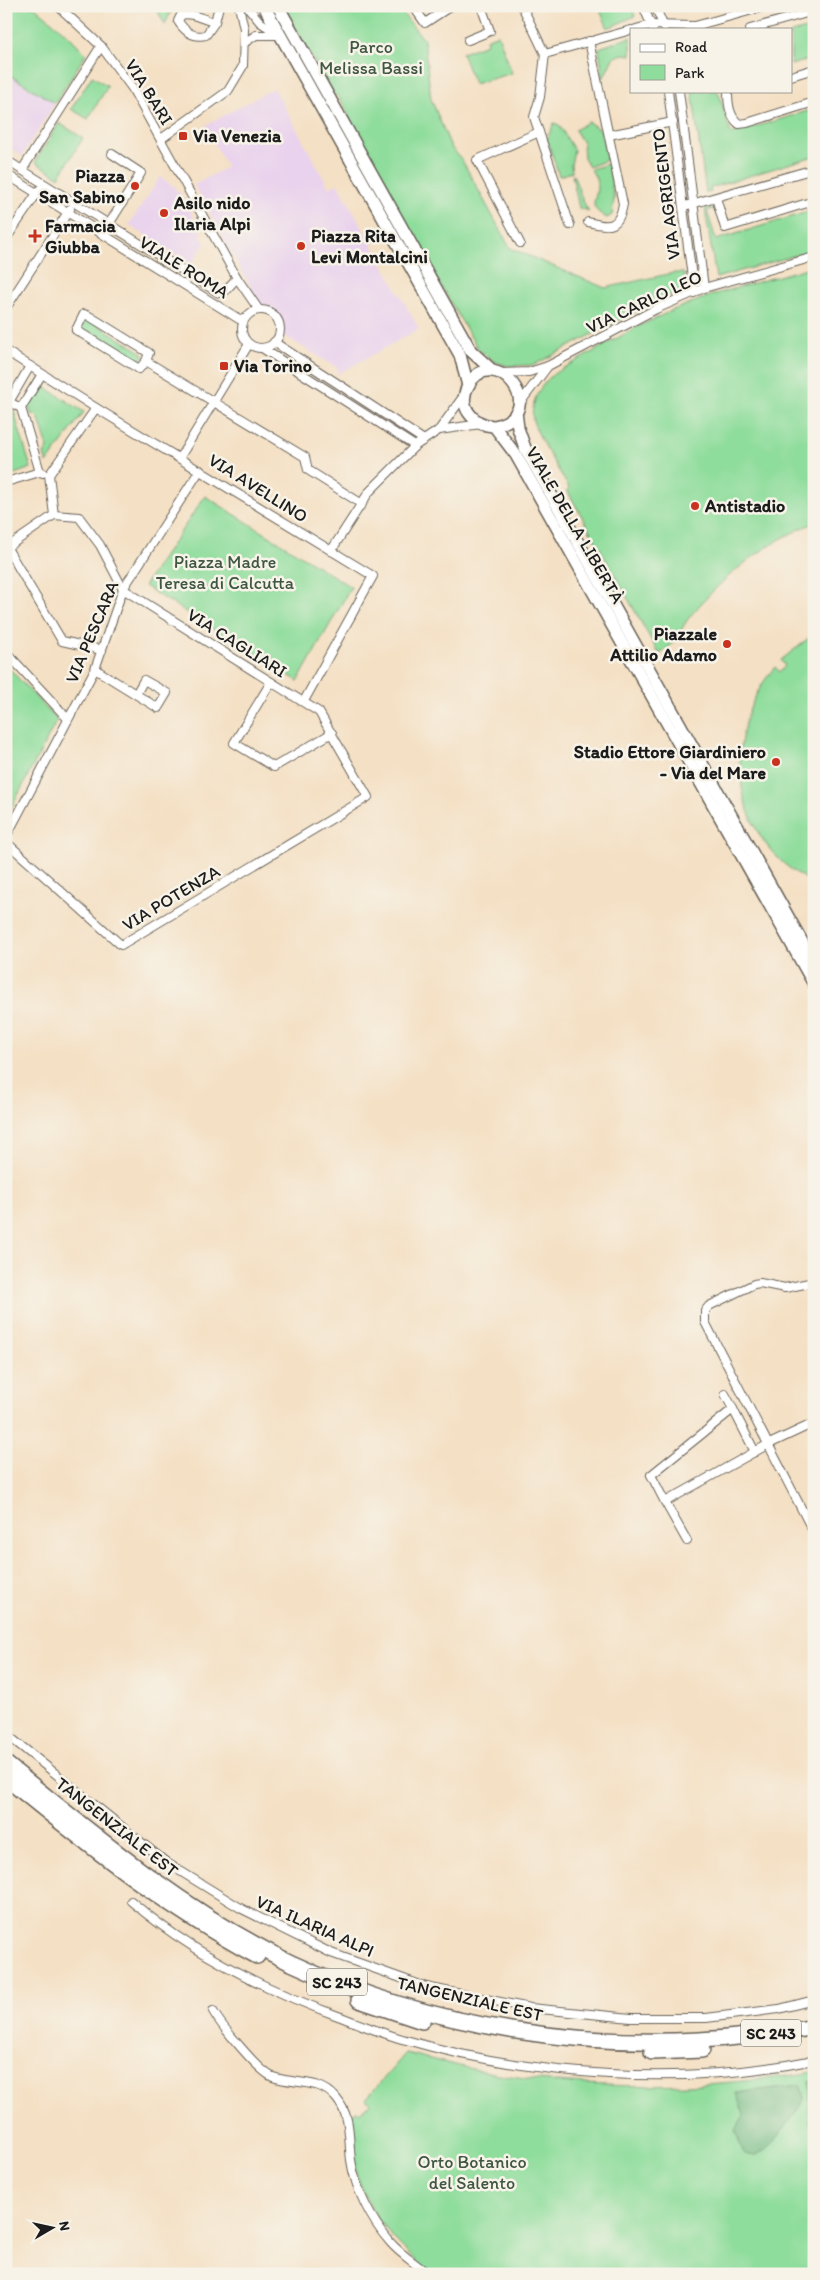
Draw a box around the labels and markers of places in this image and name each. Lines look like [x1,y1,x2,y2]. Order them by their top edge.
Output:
place label: Via Venezia [193,125,282,147]
marker: Via Venezia [177,130,189,142]
place label: Piazza San Sabino [39,165,126,208]
marker: Piazza San Sabino [129,180,141,192]
place label: Asilo nido Ilaria Alpi [173,192,251,235]
marker: Asilo nido Ilaria Alpi [158,207,170,219]
place label: Farmacia Giubba [45,215,117,258]
place label: Piazza Rita Levi Montalcini [311,225,428,268]
marker: Farmacia Giubba [29,230,41,242]
marker: Piazza Rita Levi Montalcini [295,240,307,252]
place label: Via Torino [234,355,312,377]
marker: Via Torino [218,360,230,372]
place label: Antistadio [704,495,785,517]
marker: Antistadio [689,500,701,512]
place label: Piazzale Attilio Adamo [609,623,717,666]
marker: Piazzale Attilio Adamo [721,638,733,650]
place label: Stadio Ettore Giardiniero - Via del Mare [574,741,766,784]
marker: Stadio Ettore Giardiniero - Via del Mare [770,756,782,768]

